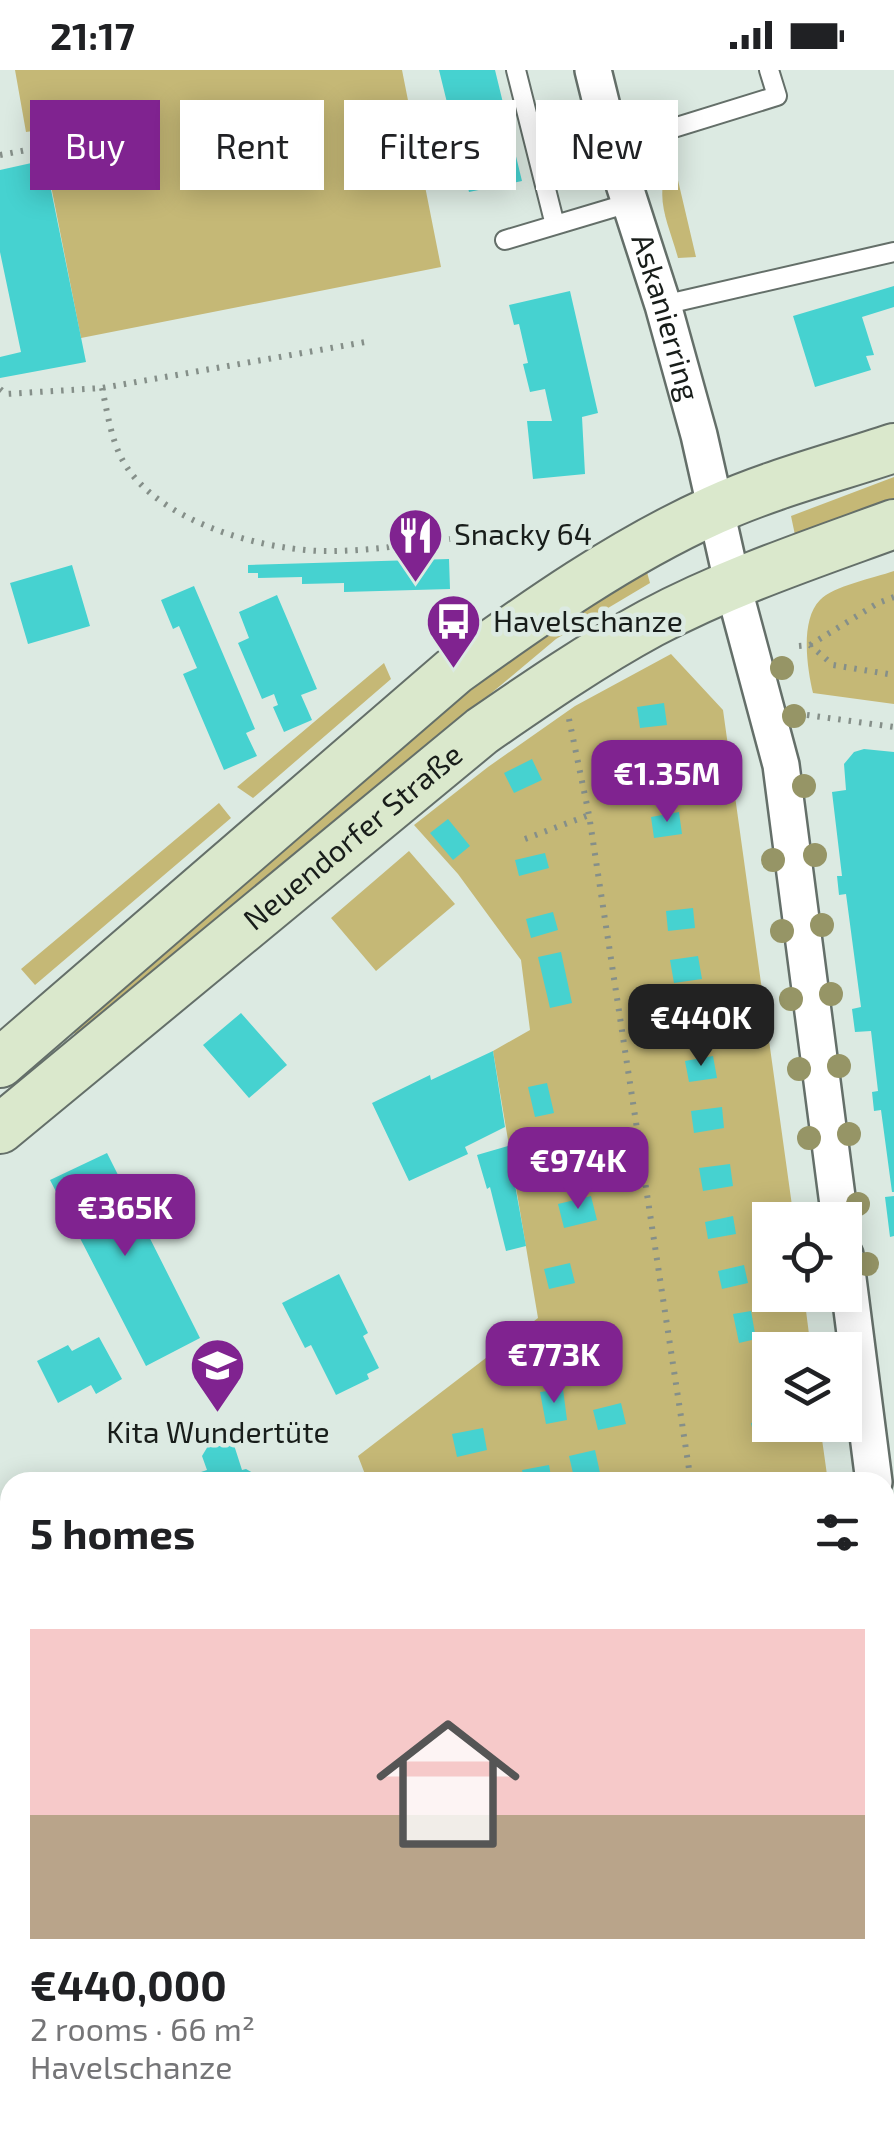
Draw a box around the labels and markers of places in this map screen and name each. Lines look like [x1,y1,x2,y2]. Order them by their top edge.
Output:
restaurant icon: Snacky 64 [385,505,445,584]
place label: Snacky 64 [454,515,592,551]
bus stop icon: Havelschanze [424,592,484,671]
place label: Havelschanze [493,602,683,638]
pin: €1.35M [586,740,748,825]
pin: €440K [631,984,771,1069]
pin: €974K [508,1127,648,1212]
pin: €365K [55,1174,195,1259]
pin: €773K [484,1321,624,1406]
school or university icon: Kita Wundertüte [188,1335,248,1414]
place label: Kita Wundertüte [106,1413,330,1449]

